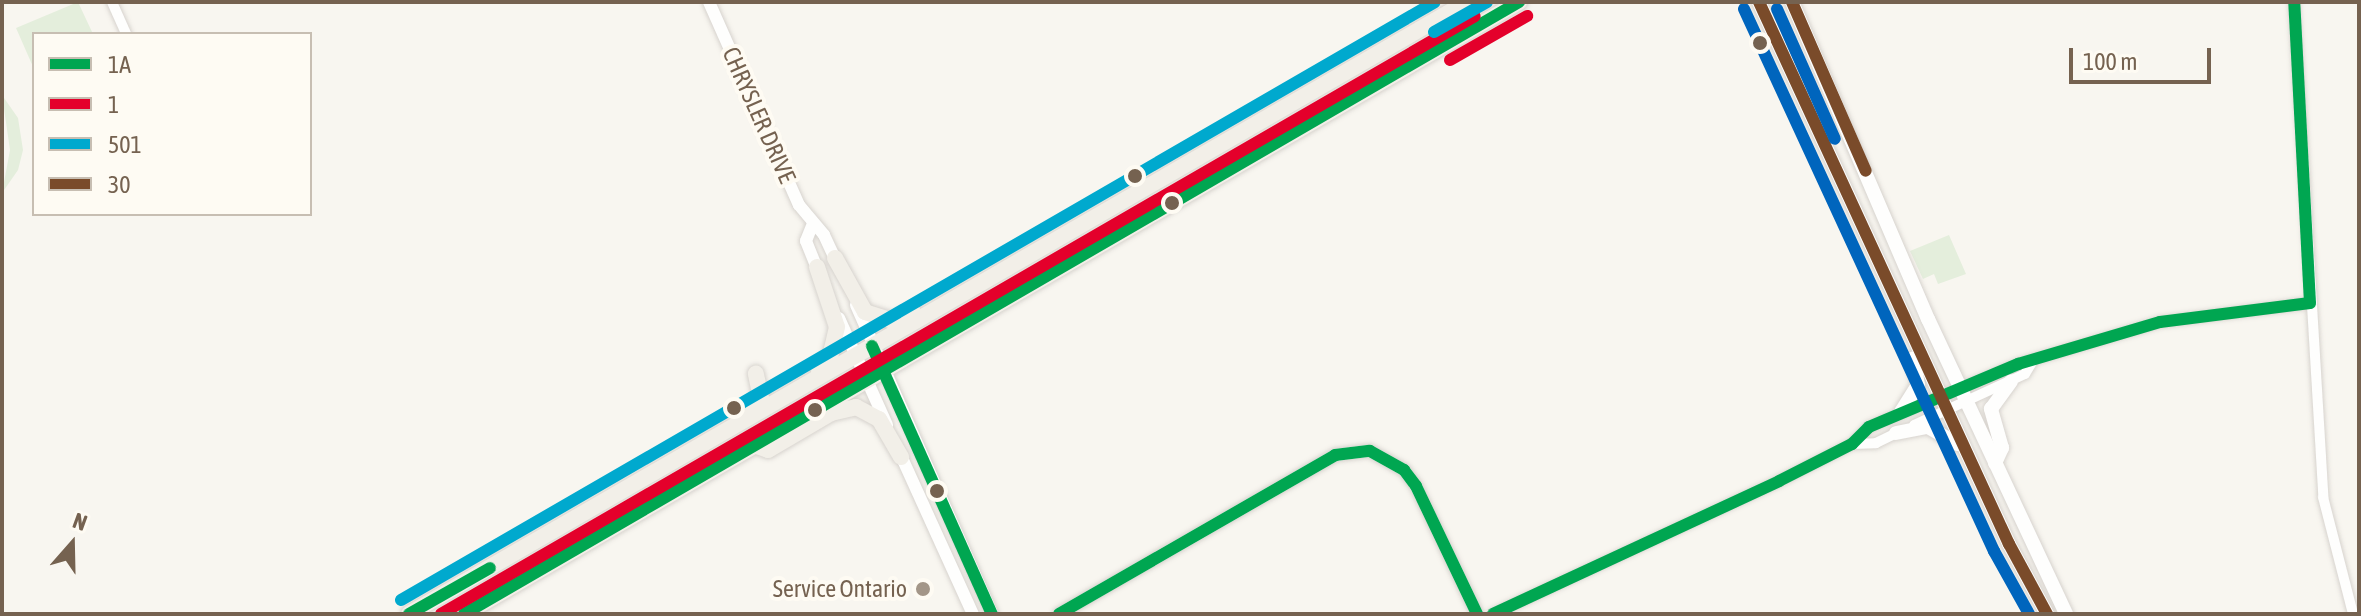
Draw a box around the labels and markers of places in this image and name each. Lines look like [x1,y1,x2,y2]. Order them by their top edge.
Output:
unlabelled marker [1752,35,1768,51]
unlabelled marker [1127,168,1143,184]
unlabelled marker [1164,195,1180,211]
unlabelled marker [726,400,742,416]
unlabelled marker [807,402,823,418]
unlabelled marker [929,483,945,499]
place label: Service Ontario [773,575,907,603]
marker: Service Ontario [914,580,932,598]

